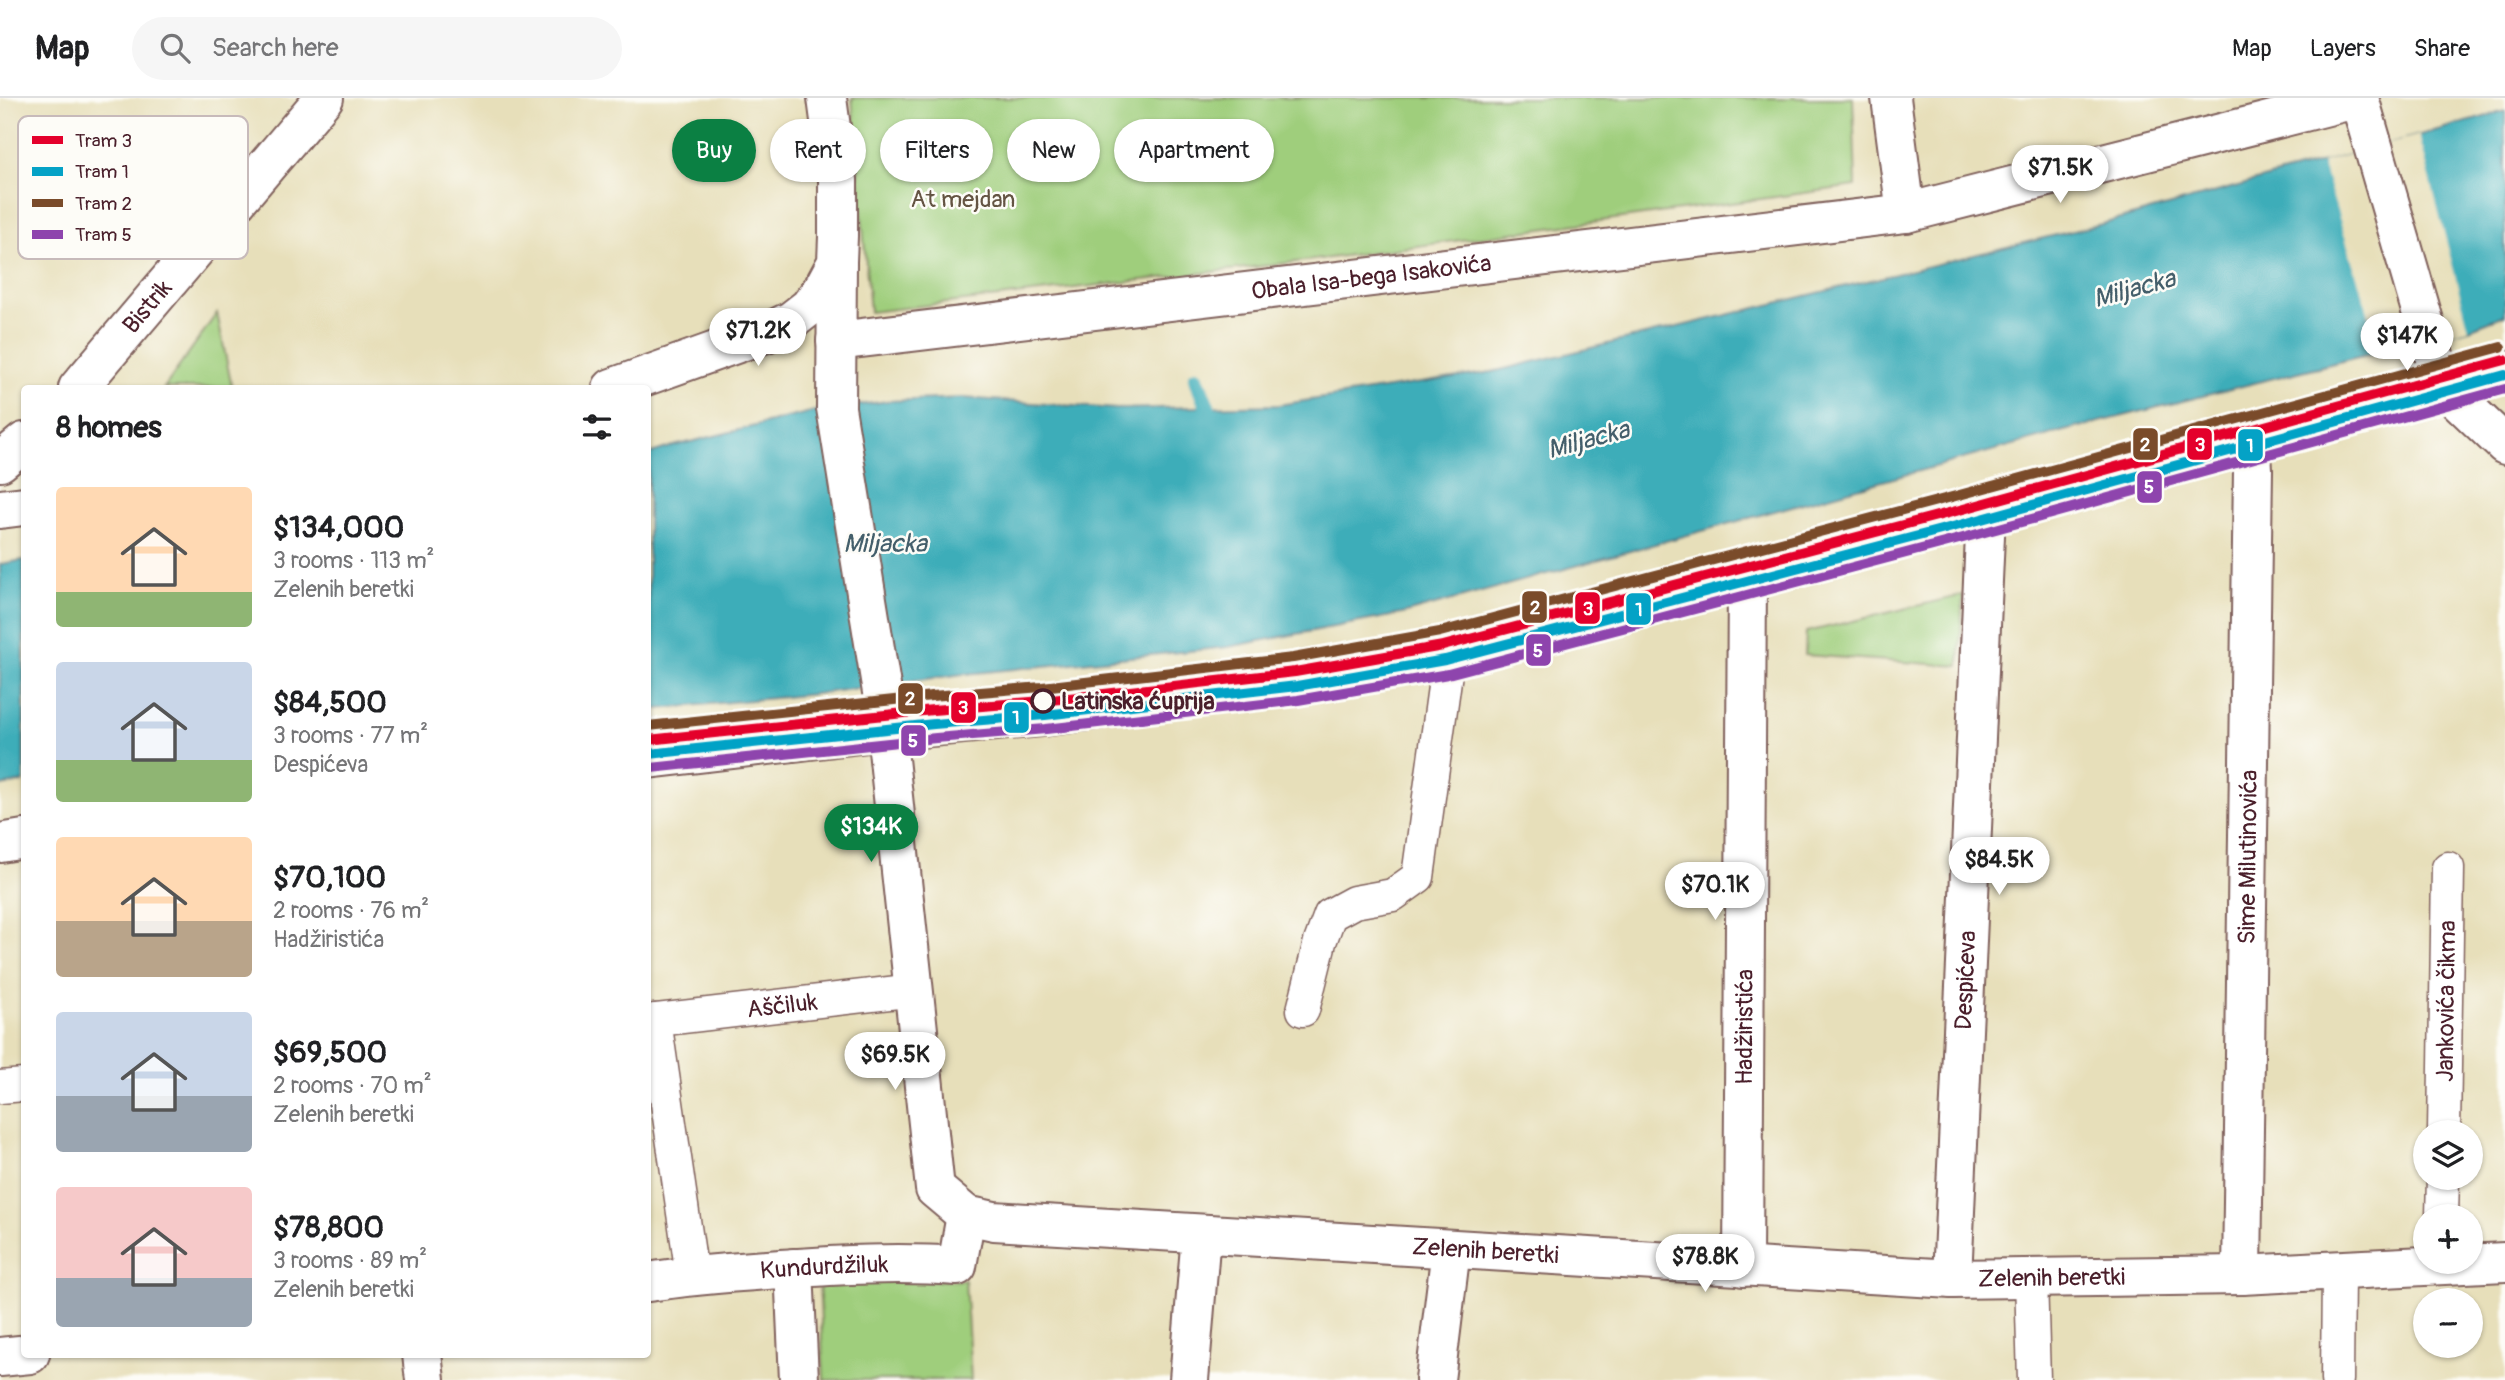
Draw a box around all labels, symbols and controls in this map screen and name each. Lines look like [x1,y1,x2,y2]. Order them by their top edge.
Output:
search box [132,17,622,80]
text: Map [35,28,90,69]
icon: search [156,29,194,67]
text: Search here [212,32,339,64]
text: Map [2232,34,2272,63]
text: Layers [2310,34,2376,63]
text: Share [2414,34,2470,63]
legend [18,116,248,259]
chip: Buy [672,119,756,182]
chip: Rent [770,119,866,182]
chip: Filters [880,119,993,182]
chip: New [1007,119,1100,182]
chip: Apartment [1114,119,1274,182]
text: Tram 3 [75,129,132,153]
pin: $71.5K [2003,146,2117,205]
text: $71.5K [2028,153,2093,182]
text: Tram 1 [75,160,129,184]
park label: At mejdan [911,185,1015,214]
text: Tram 2 [75,192,132,216]
text: Tram 5 [75,223,132,247]
street label: Obala Isa-bega Isakovića [1250,249,1493,306]
water label: Miljacka [2090,262,2181,315]
street label: Bistrik [117,274,178,339]
pin: $71.2K [701,308,815,368]
pin: $147K [2358,314,2456,373]
text: $71.2K [725,316,791,345]
text: $147K [2377,321,2437,350]
icon: filters [578,408,616,446]
text: 8 homes [56,409,162,446]
water label: Miljacka [1544,413,1635,466]
line badge: 2 [2132,427,2159,461]
line badge: 3 [2186,427,2213,461]
line badge: 1 [2237,428,2264,462]
text: 2 [2140,433,2151,457]
text: 3 [2195,433,2205,457]
text: 1 [2246,434,2254,458]
line badge: 5 [2136,470,2163,504]
text: 5 [2144,475,2154,499]
text: $134,000 [273,509,404,546]
icon: home [112,515,196,599]
water label: Miljacka [843,528,929,560]
text: 3 rooms · 113 m² [273,546,434,575]
text: Zelenih beretki [273,575,414,604]
line badge: 2 [1521,590,1548,624]
line badge: 3 [1574,591,1601,625]
line badge: 1 [1625,592,1652,626]
text: 2 [1530,596,1541,620]
text: 3 [1583,597,1593,621]
text: 1 [1635,598,1643,622]
line badge: 5 [1525,633,1552,667]
text: 5 [1533,639,1543,663]
line badge: 2 [897,682,924,715]
text: $84,500 [273,684,387,721]
text: 2 [905,687,916,711]
place label: Latinska ćuprija [1061,687,1215,716]
marker: Latinska ćuprija [1031,689,1055,713]
icon: home [112,690,196,774]
line badge: 3 [950,691,977,724]
text: 3 [958,696,968,720]
line badge: 1 [1003,701,1030,734]
text: 1 [1012,706,1020,730]
text: 3 rooms · 77 m² [273,721,428,750]
line badge: 5 [900,724,927,757]
text: 5 [908,729,918,753]
text: Despićeva [273,750,368,779]
street label: Sime Milutinovića [2233,769,2264,945]
pin: $134K [822,804,920,864]
text: $134K [840,812,902,841]
pin: $84.5K [1942,838,2056,897]
text: $84.5K [1965,845,2033,874]
text: $70,100 [273,859,386,896]
pin: $70.1K [1658,862,1772,922]
icon: home [112,865,196,949]
text: $70.1K [1681,870,1749,899]
text: 2 rooms · 76 m² [273,896,429,925]
street label: Jankovića čikma [2431,920,2462,1082]
text: Hadžiristića [273,925,384,954]
street label: Despićeva [1949,930,1982,1031]
street label: Hadžiristića [1730,969,1760,1085]
street label: Aščiluk [745,987,819,1024]
pin: $69.5K [838,1032,952,1092]
text: $69,500 [273,1034,387,1071]
icon: home [112,1040,196,1124]
text: $69.5K [860,1040,930,1069]
text: 2 rooms · 70 m² [273,1071,432,1100]
text: Zelenih beretki [273,1100,414,1129]
map controls [2413,1120,2483,1358]
button: layers [2413,1120,2483,1190]
button: + [2413,1204,2483,1274]
text: $78,800 [273,1209,384,1246]
icon: home [112,1215,196,1299]
street label: Zelenih beretki [1411,1232,1560,1270]
pin: $78.8K [1648,1234,1762,1294]
text: $78.8K [1672,1242,1738,1271]
text: 3 rooms · 89 m² [273,1246,427,1275]
street label: Kundurdžiluk [759,1250,889,1285]
street label: Zelenih beretki [1978,1263,2125,1294]
text: Zelenih beretki [273,1275,414,1304]
button: − [2413,1288,2483,1358]

